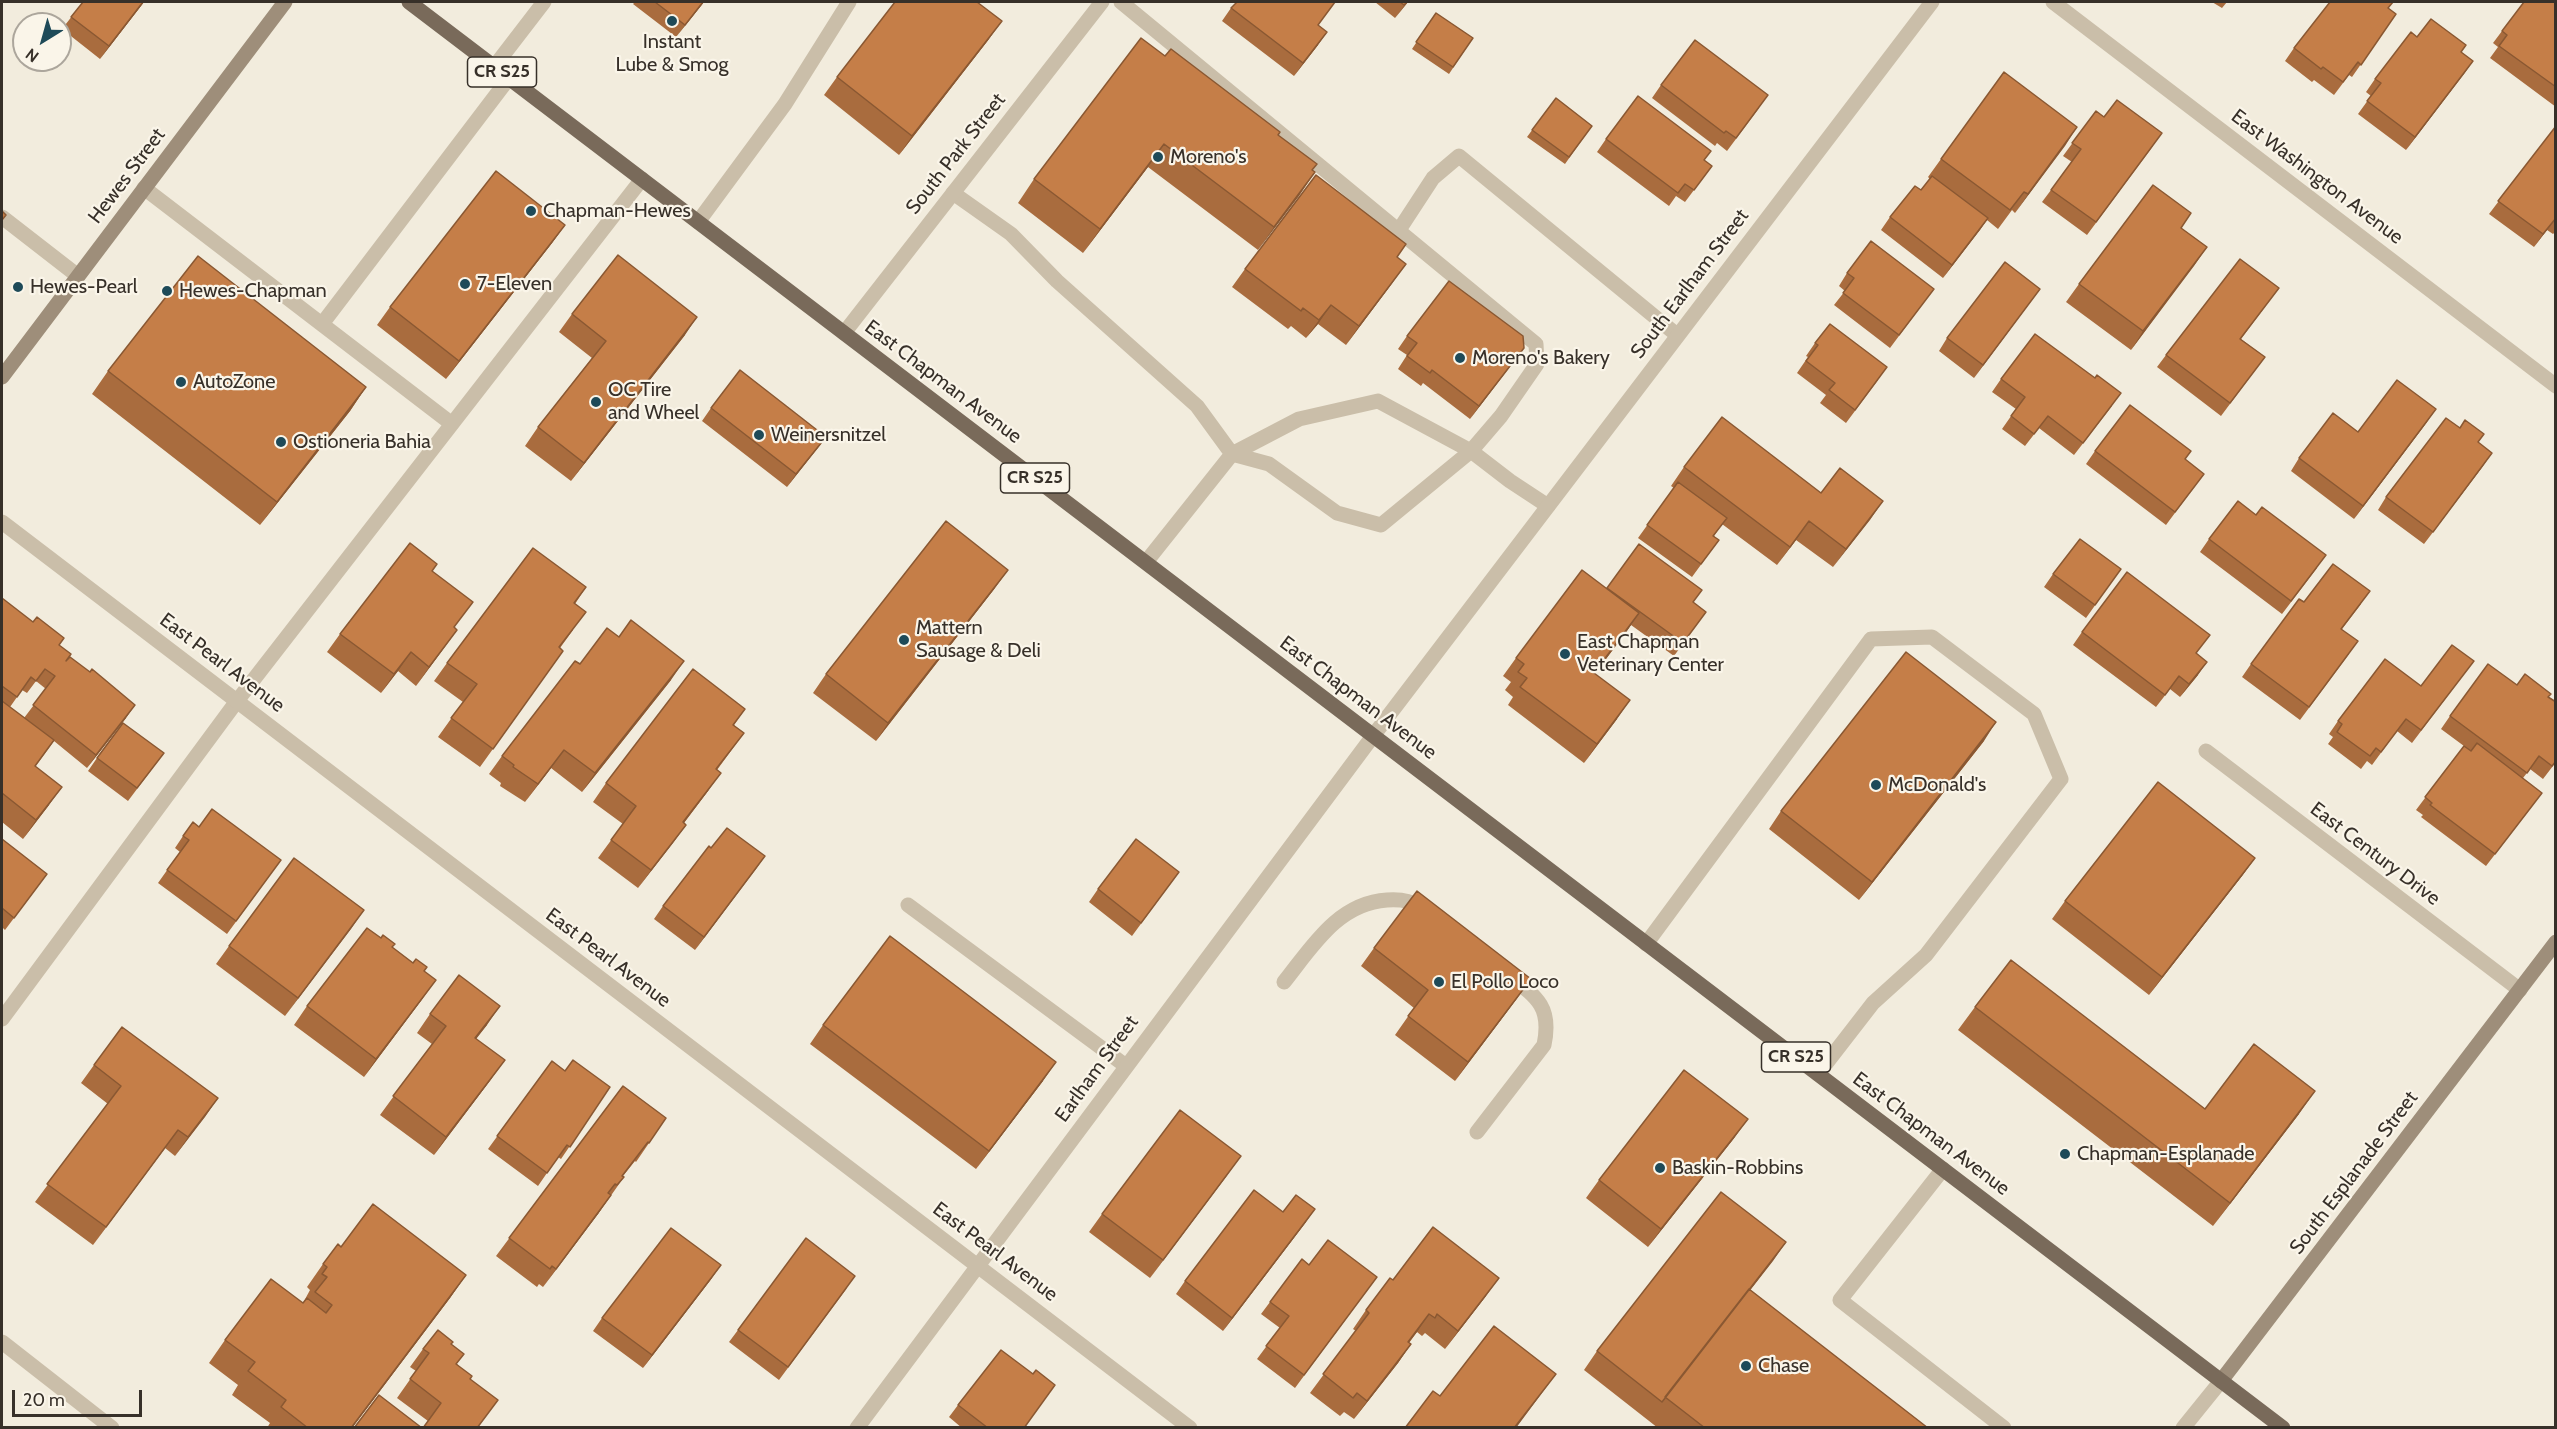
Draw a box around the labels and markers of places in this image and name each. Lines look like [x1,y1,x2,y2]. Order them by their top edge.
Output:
marker: Instant Lube & Smog [665,14,679,28]
place label: Instant Lube & Smog [616,30,728,77]
place label: Moreno's [1170,145,1247,169]
marker: Moreno's [1151,150,1165,164]
place label: Chapman-Hewes [543,199,691,223]
marker: Chapman-Hewes [524,204,538,218]
place label: 7-Eleven [477,272,552,296]
place label: Hewes-Pearl [30,275,138,299]
marker: 7-Eleven [458,277,472,291]
place label: Hewes-Chapman [179,279,327,303]
marker: Hewes-Pearl [11,280,25,294]
marker: Hewes-Chapman [160,284,174,298]
place label: Moreno's Bakery [1472,346,1610,370]
marker: Moreno's Bakery [1453,351,1467,365]
place label: AutoZone [193,370,275,394]
marker: AutoZone [174,375,188,389]
place label: OC Tire and Wheel [608,378,699,425]
marker: OC Tire and Wheel [589,395,603,409]
place label: Weinersnitzel [771,423,886,447]
marker: Weinersnitzel [752,428,766,442]
place label: Ostioneria Bahia [293,430,431,454]
marker: Ostioneria Bahia [274,435,288,449]
place label: Mattern Sausage & Deli [916,616,1041,663]
place label: East Chapman Veterinary Center [1577,630,1724,677]
marker: Mattern Sausage & Deli [897,633,911,647]
marker: East Chapman Veterinary Center [1558,647,1572,661]
place label: McDonald's [1888,773,1986,797]
marker: McDonald's [1869,778,1883,792]
place label: El Pollo Loco [1451,970,1559,994]
marker: El Pollo Loco [1432,975,1446,989]
place label: Chapman-Esplanade [2077,1142,2255,1166]
marker: Chapman-Esplanade [2058,1147,2072,1161]
place label: Baskin-Robbins [1672,1156,1803,1180]
marker: Baskin-Robbins [1653,1161,1667,1175]
place label: Chase [1758,1354,1809,1378]
marker: Chase [1739,1359,1753,1373]

